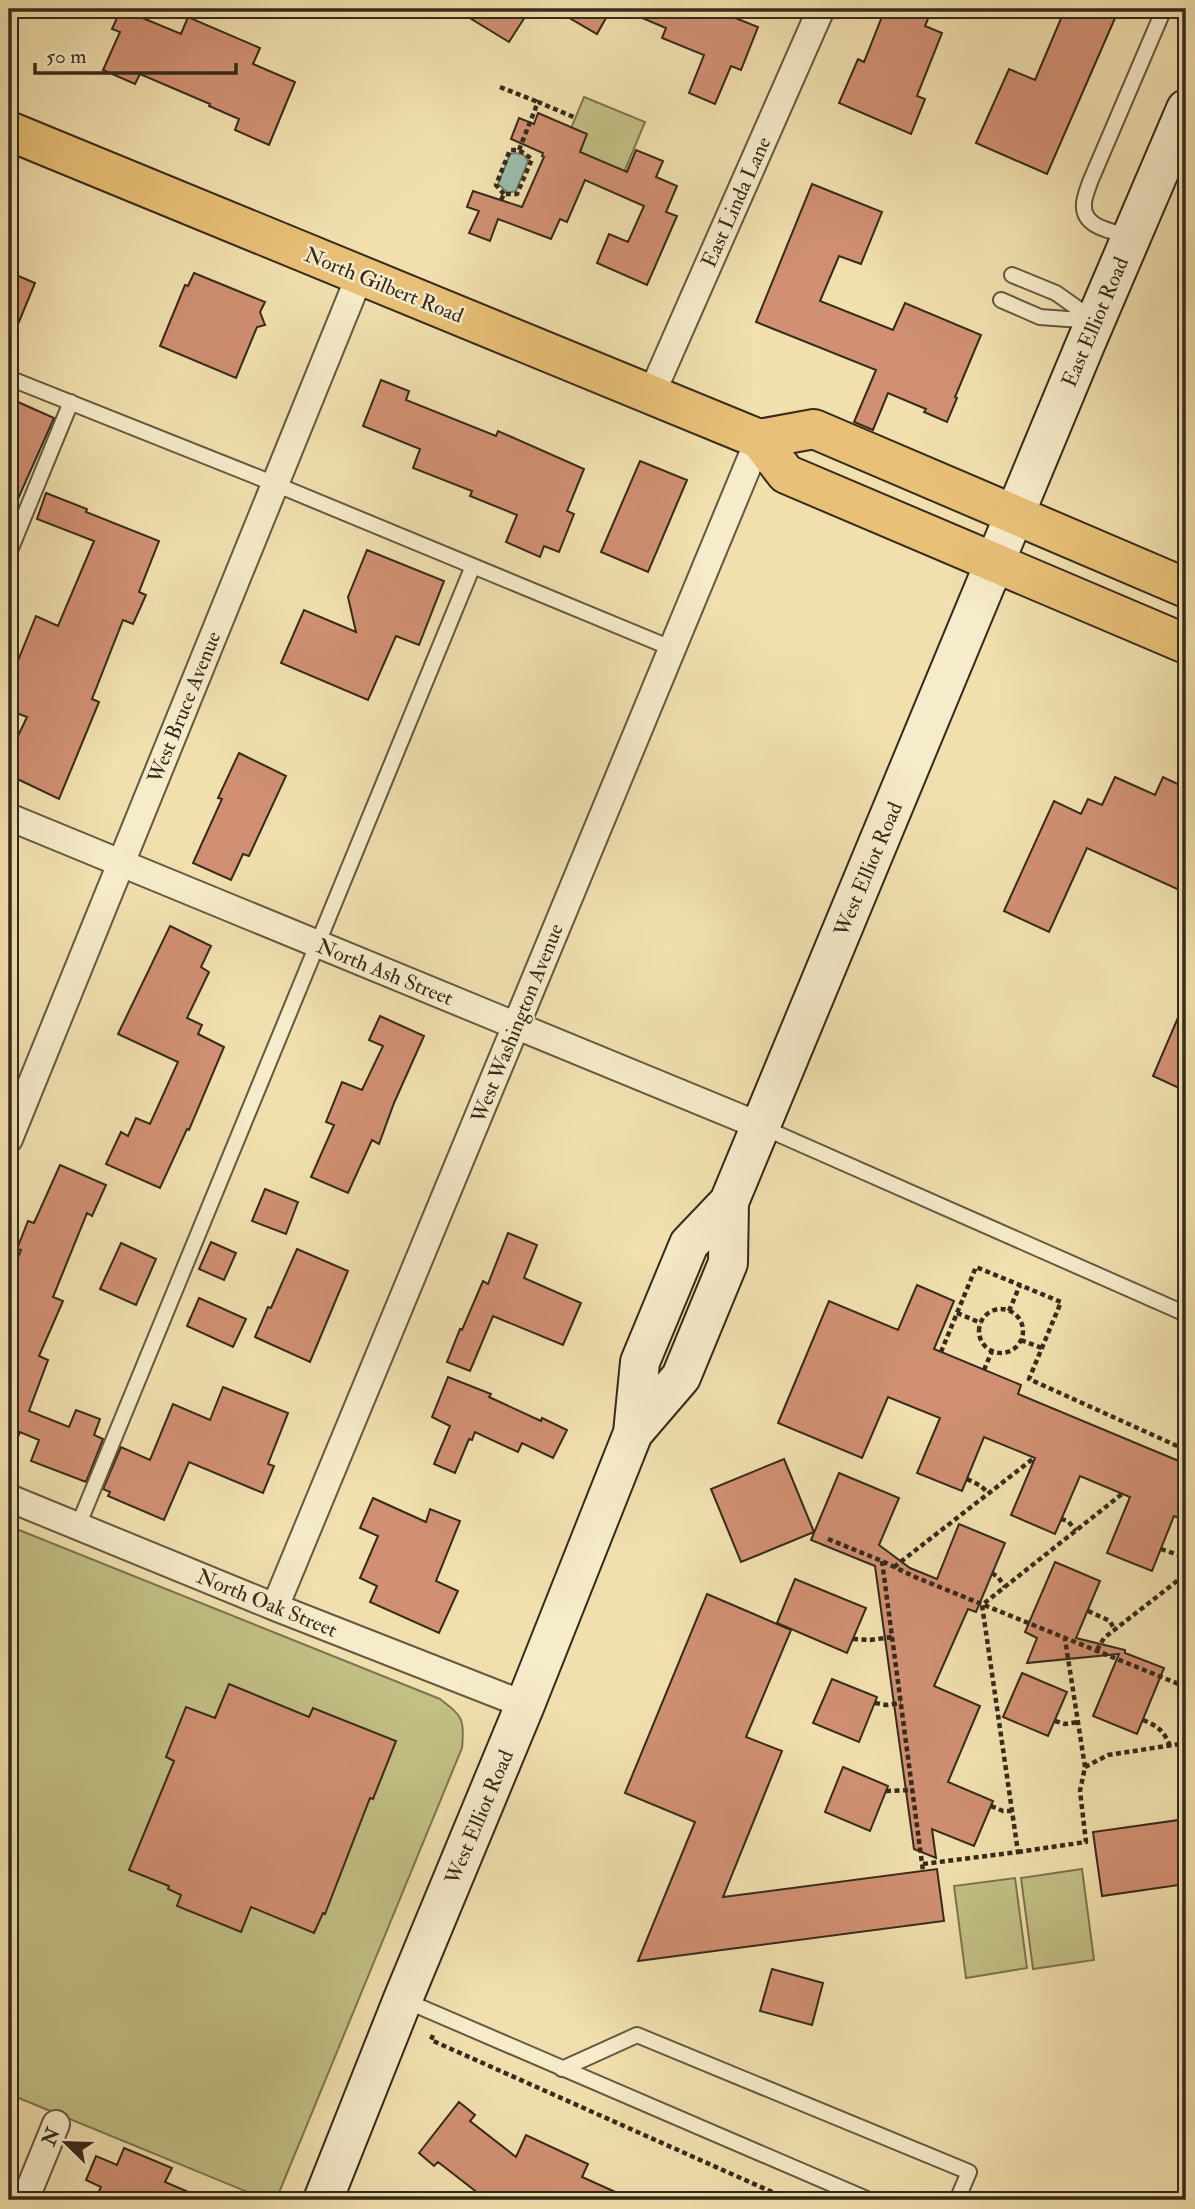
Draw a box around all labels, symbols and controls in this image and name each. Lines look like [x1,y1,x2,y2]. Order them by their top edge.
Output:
scale bar [35,32,236,76]
text: 50 m [46,43,87,70]
street label: East Linda Lane [696,132,777,272]
street label: North Gilbert Road [300,241,468,330]
street label: East Elliot Road [1056,252,1135,391]
street label: West Bruce Avenue [141,627,227,788]
street label: West Elliot Road [828,797,909,941]
street label: West Washington Avenue [465,919,570,1128]
street label: North Ash Street [313,933,457,1012]
street label: North Oak Street [193,1563,341,1644]
street label: West Elliot Road [439,1745,520,1889]
north arrow [32,2108,102,2178]
text: N [37,2123,66,2150]

